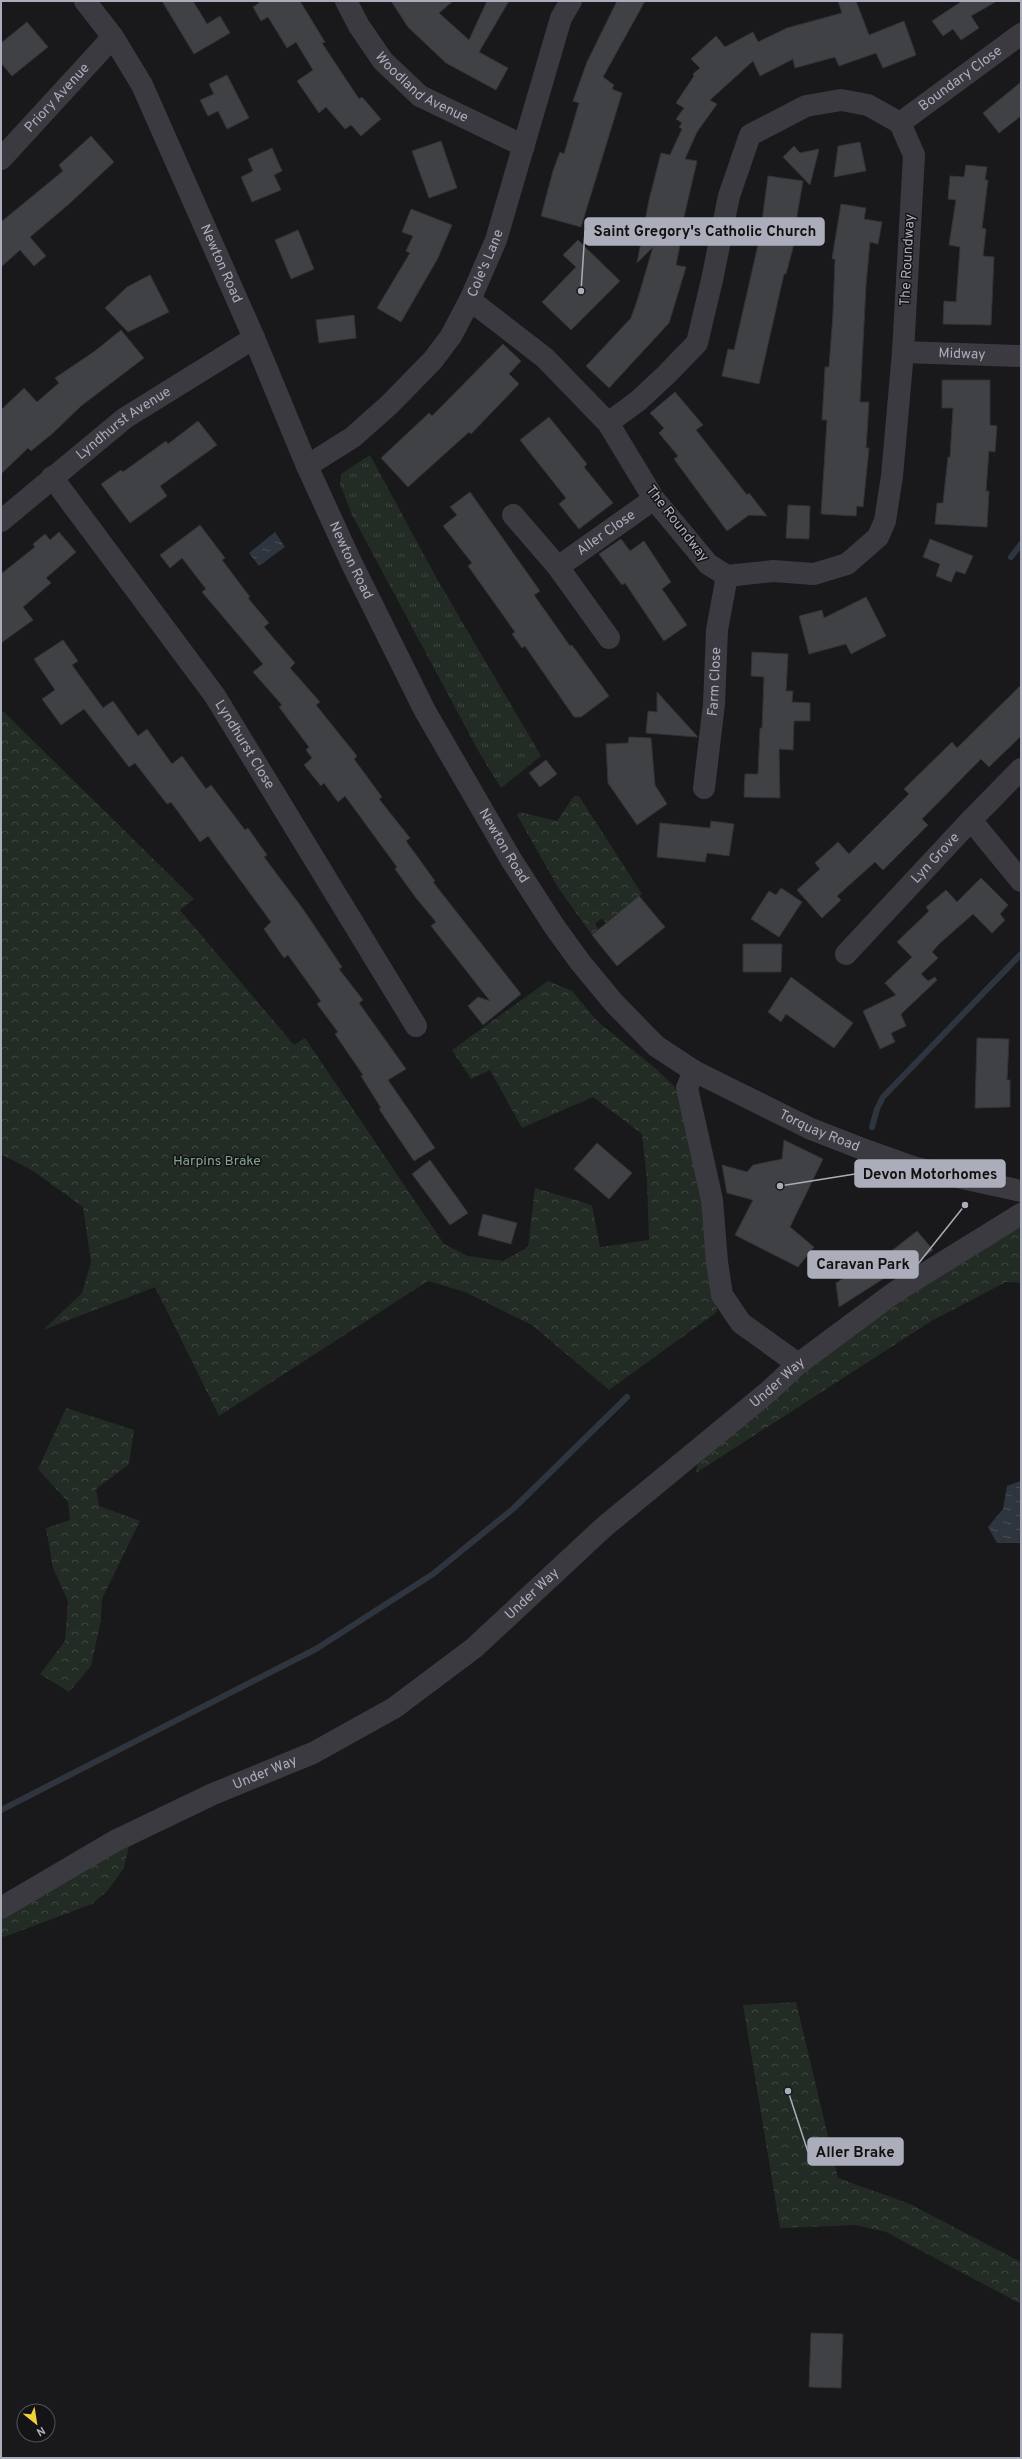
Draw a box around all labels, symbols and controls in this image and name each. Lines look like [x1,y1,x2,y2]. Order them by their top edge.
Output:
street label: Boundary Close [915,42,1005,115]
street label: Woodland Avenue [371,49,471,126]
street label: Priory Avenue [21,60,93,136]
street label: The Roundway [897,213,919,307]
callout: Saint Gregory's Catholic Church [585,218,824,245]
street label: Newton Road [196,222,246,305]
text: Saint Gregory's Catholic Church [594,223,816,242]
street label: Cole's Lane [464,228,507,300]
street label: Midway [938,345,986,363]
street label: Lyndhurst Avenue [73,383,174,463]
street label: The Roundway [642,482,712,566]
street label: Aller Close [574,506,639,559]
street label: Newton Road [325,519,377,602]
street label: Farm Close [704,647,725,717]
street label: Lyndhurst Close [211,697,278,792]
street label: Newton Road [475,805,533,886]
street label: Lyn Grove [908,829,963,887]
street label: Torquay Road [776,1106,862,1156]
park label: Harpins Brake [173,1153,261,1170]
callout: Devon Motorhomes [855,1160,1005,1187]
text: Devon Motorhomes [863,1166,997,1185]
callout: Caravan Park [808,1251,918,1278]
text: Caravan Park [816,1256,910,1275]
street label: Under Way [747,1353,808,1412]
street label: Under Way [501,1565,563,1623]
street label: Under Way [230,1752,300,1793]
callout: Aller Brake [808,2138,903,2165]
text: Aller Brake [815,2144,895,2163]
north arrow [16,2403,56,2443]
text: N [34,2423,47,2439]

